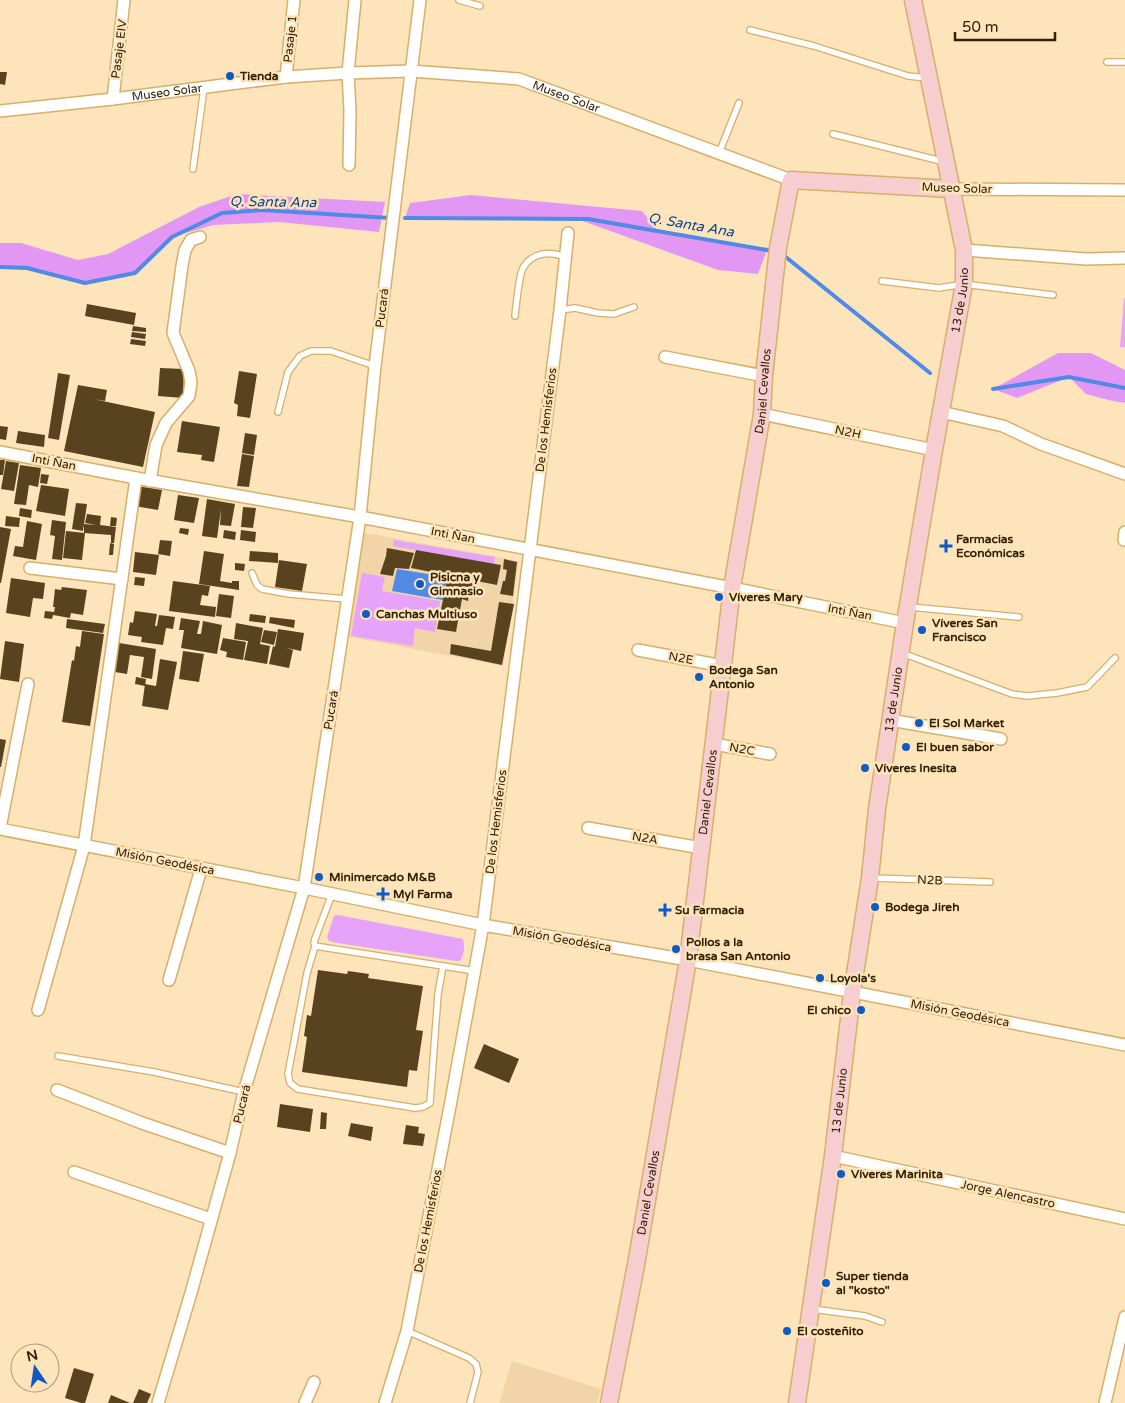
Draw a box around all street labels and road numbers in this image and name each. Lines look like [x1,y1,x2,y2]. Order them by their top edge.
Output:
street label: Pasaje 1 [281,15,299,63]
street label: Pasaje EIV [108,18,130,79]
street label: Museo Solar [531,78,602,116]
street label: Museo Solar [131,81,203,104]
street label: Museo Solar [921,180,993,196]
street label: 13 de Junio [948,268,971,334]
street label: Pucará [373,287,391,329]
street label: Daniel Cevallos [752,347,774,435]
street label: De los Hemisferios [533,367,559,473]
street label: N2H [834,422,862,442]
street label: Inti Ñan [31,451,77,473]
street label: Inti Ñan [430,524,476,546]
street label: Inti Ñan [827,601,873,623]
street label: N2E [668,649,695,667]
street label: 13 de Junio [882,666,905,733]
street label: Pucará [321,689,341,731]
street label: N2C [728,740,756,758]
street label: Daniel Cevallos [696,748,720,836]
street label: De los Hemisferios [483,769,509,875]
street label: N2A [631,829,659,847]
street label: Misión Geodésica [114,845,216,877]
street label: N2B [917,873,943,887]
street label: Misión Geodésica [511,923,613,955]
street label: Misión Geodésica [909,997,1011,1029]
street label: 13 de Junio [829,1067,850,1135]
street label: Pucará [230,1083,254,1125]
street label: Daniel Cevallos [634,1149,662,1236]
street label: De los Hemisferios [411,1168,445,1274]
street label: Jorge Alencastro [960,1177,1056,1211]

